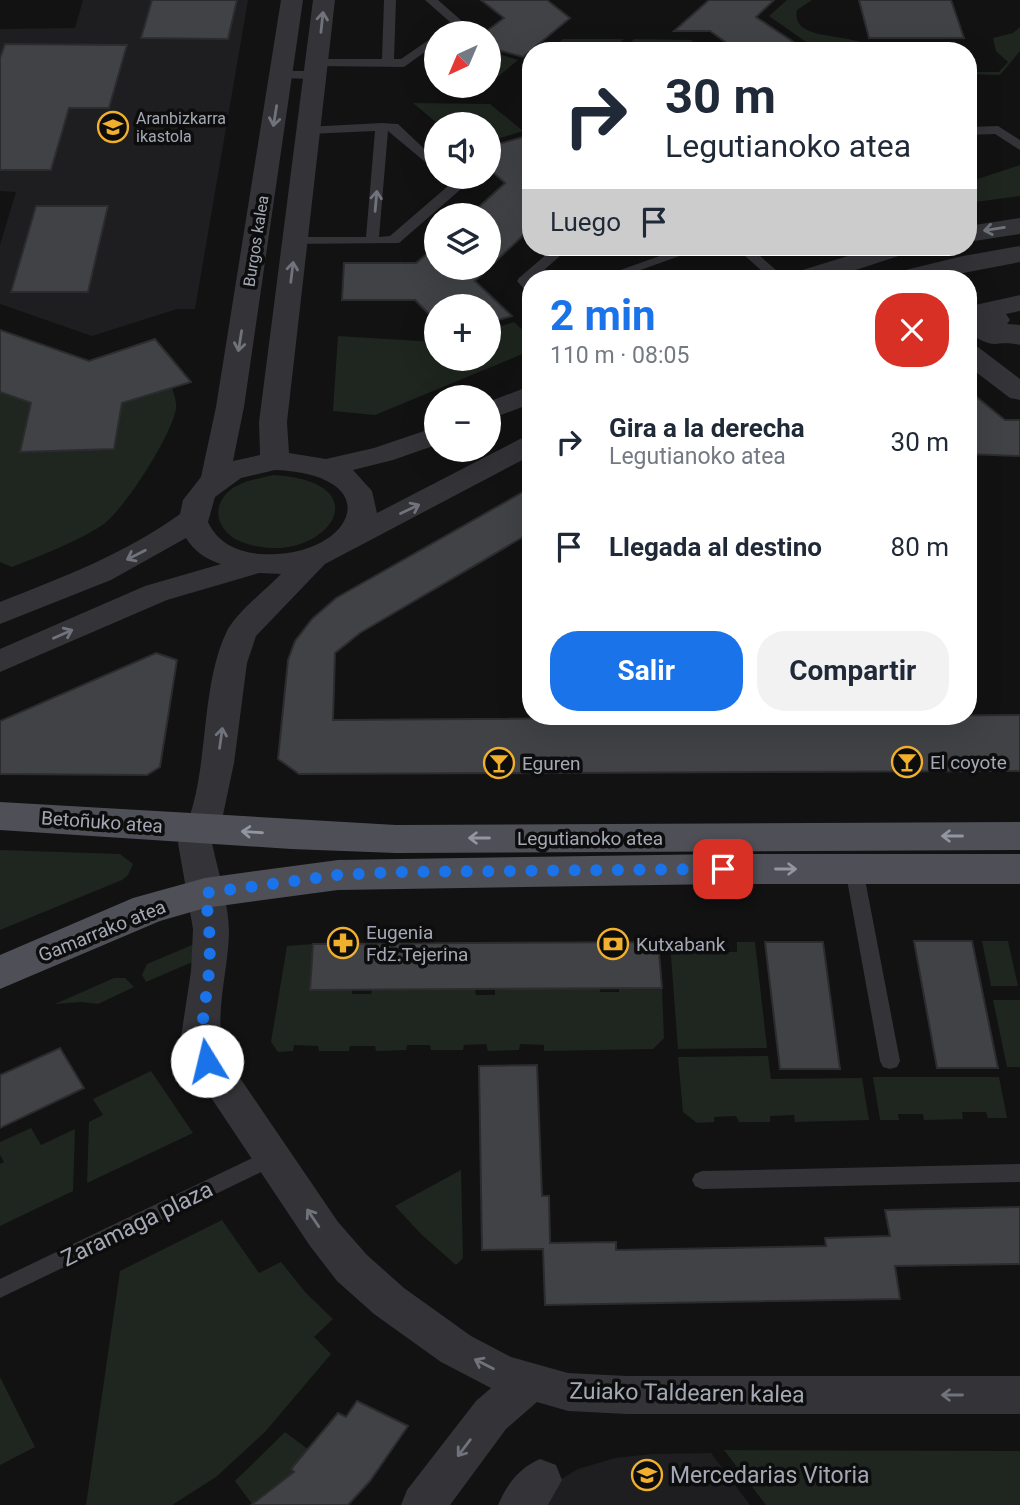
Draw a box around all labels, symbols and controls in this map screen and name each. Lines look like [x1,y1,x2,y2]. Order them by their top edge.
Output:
one-way arrow [316,11,329,33]
north arrow [424,21,500,98]
map controls [424,21,501,462]
text: 30 m [665,68,776,125]
icon: right [550,70,641,161]
one-way arrow [268,104,281,127]
place label: Aranbizkarra ikastola [136,109,226,146]
school or university icon: Aranbizkarra ikastola [96,110,130,144]
button: sound [424,112,501,189]
text: Legutianoko atea [665,127,911,165]
one-way arrow [370,190,383,212]
street label: Burgos kalea [239,194,273,288]
button: layers [424,203,501,280]
icon: arrive [635,203,673,241]
text: Luego [550,207,621,237]
one-way arrow [983,223,1006,236]
one-way arrow [285,261,298,284]
text: 2 min [550,291,656,340]
button: close [875,293,949,367]
button: + [424,294,501,371]
one-way arrow [233,329,246,352]
text: 110 m · 08:05 [550,342,689,369]
button: − [424,385,501,462]
text: Gira a la derecha [609,413,805,443]
icon: right [550,423,588,461]
text: 30 m [891,427,949,457]
text: Legutianoko atea [609,443,786,470]
one-way arrow [399,502,420,515]
icon: arrive [550,528,588,566]
text: Llegada al destino [609,532,822,562]
text: 80 m [891,532,949,562]
one-way arrow [126,549,147,563]
one-way arrow [51,627,73,640]
button: Salir [550,631,743,711]
button: Compartir [757,631,949,711]
one-way arrow [214,727,227,750]
bar icon: El coyote [890,745,924,779]
bar icon: Eguren [482,746,516,780]
place label: El coyote [930,751,1007,774]
place label: Eguren [522,752,581,775]
street label: Betoñuko atea [40,806,164,838]
one-way arrow [241,826,264,839]
street label: Legutianoko atea [517,827,663,850]
one-way arrow [941,830,964,843]
one-way arrow [468,831,491,845]
pin [693,839,753,899]
icon: arrive [704,850,742,888]
one-way arrow [774,862,797,876]
street label: Gamarrako atea [35,895,169,967]
place label: Eugenia Fdz.Tejerina [366,921,468,966]
pharmacy icon: Eugenia Fdz.Tejerina [326,926,360,960]
bank icon: Kutxabank [596,927,630,961]
place label: Kutxabank [636,933,726,956]
position arrow [170,1024,244,1098]
street label: Zaramaga plaza [57,1176,217,1272]
one-way arrow [306,1209,321,1228]
one-way arrow [474,1357,495,1371]
street label: Zuiako Taldearen kalea [569,1377,805,1409]
one-way arrow [941,1388,964,1402]
one-way arrow [457,1438,471,1457]
school or university icon: Mercedarias Vitoria [630,1458,664,1492]
place label: Mercedarias Vitoria [670,1462,870,1489]

